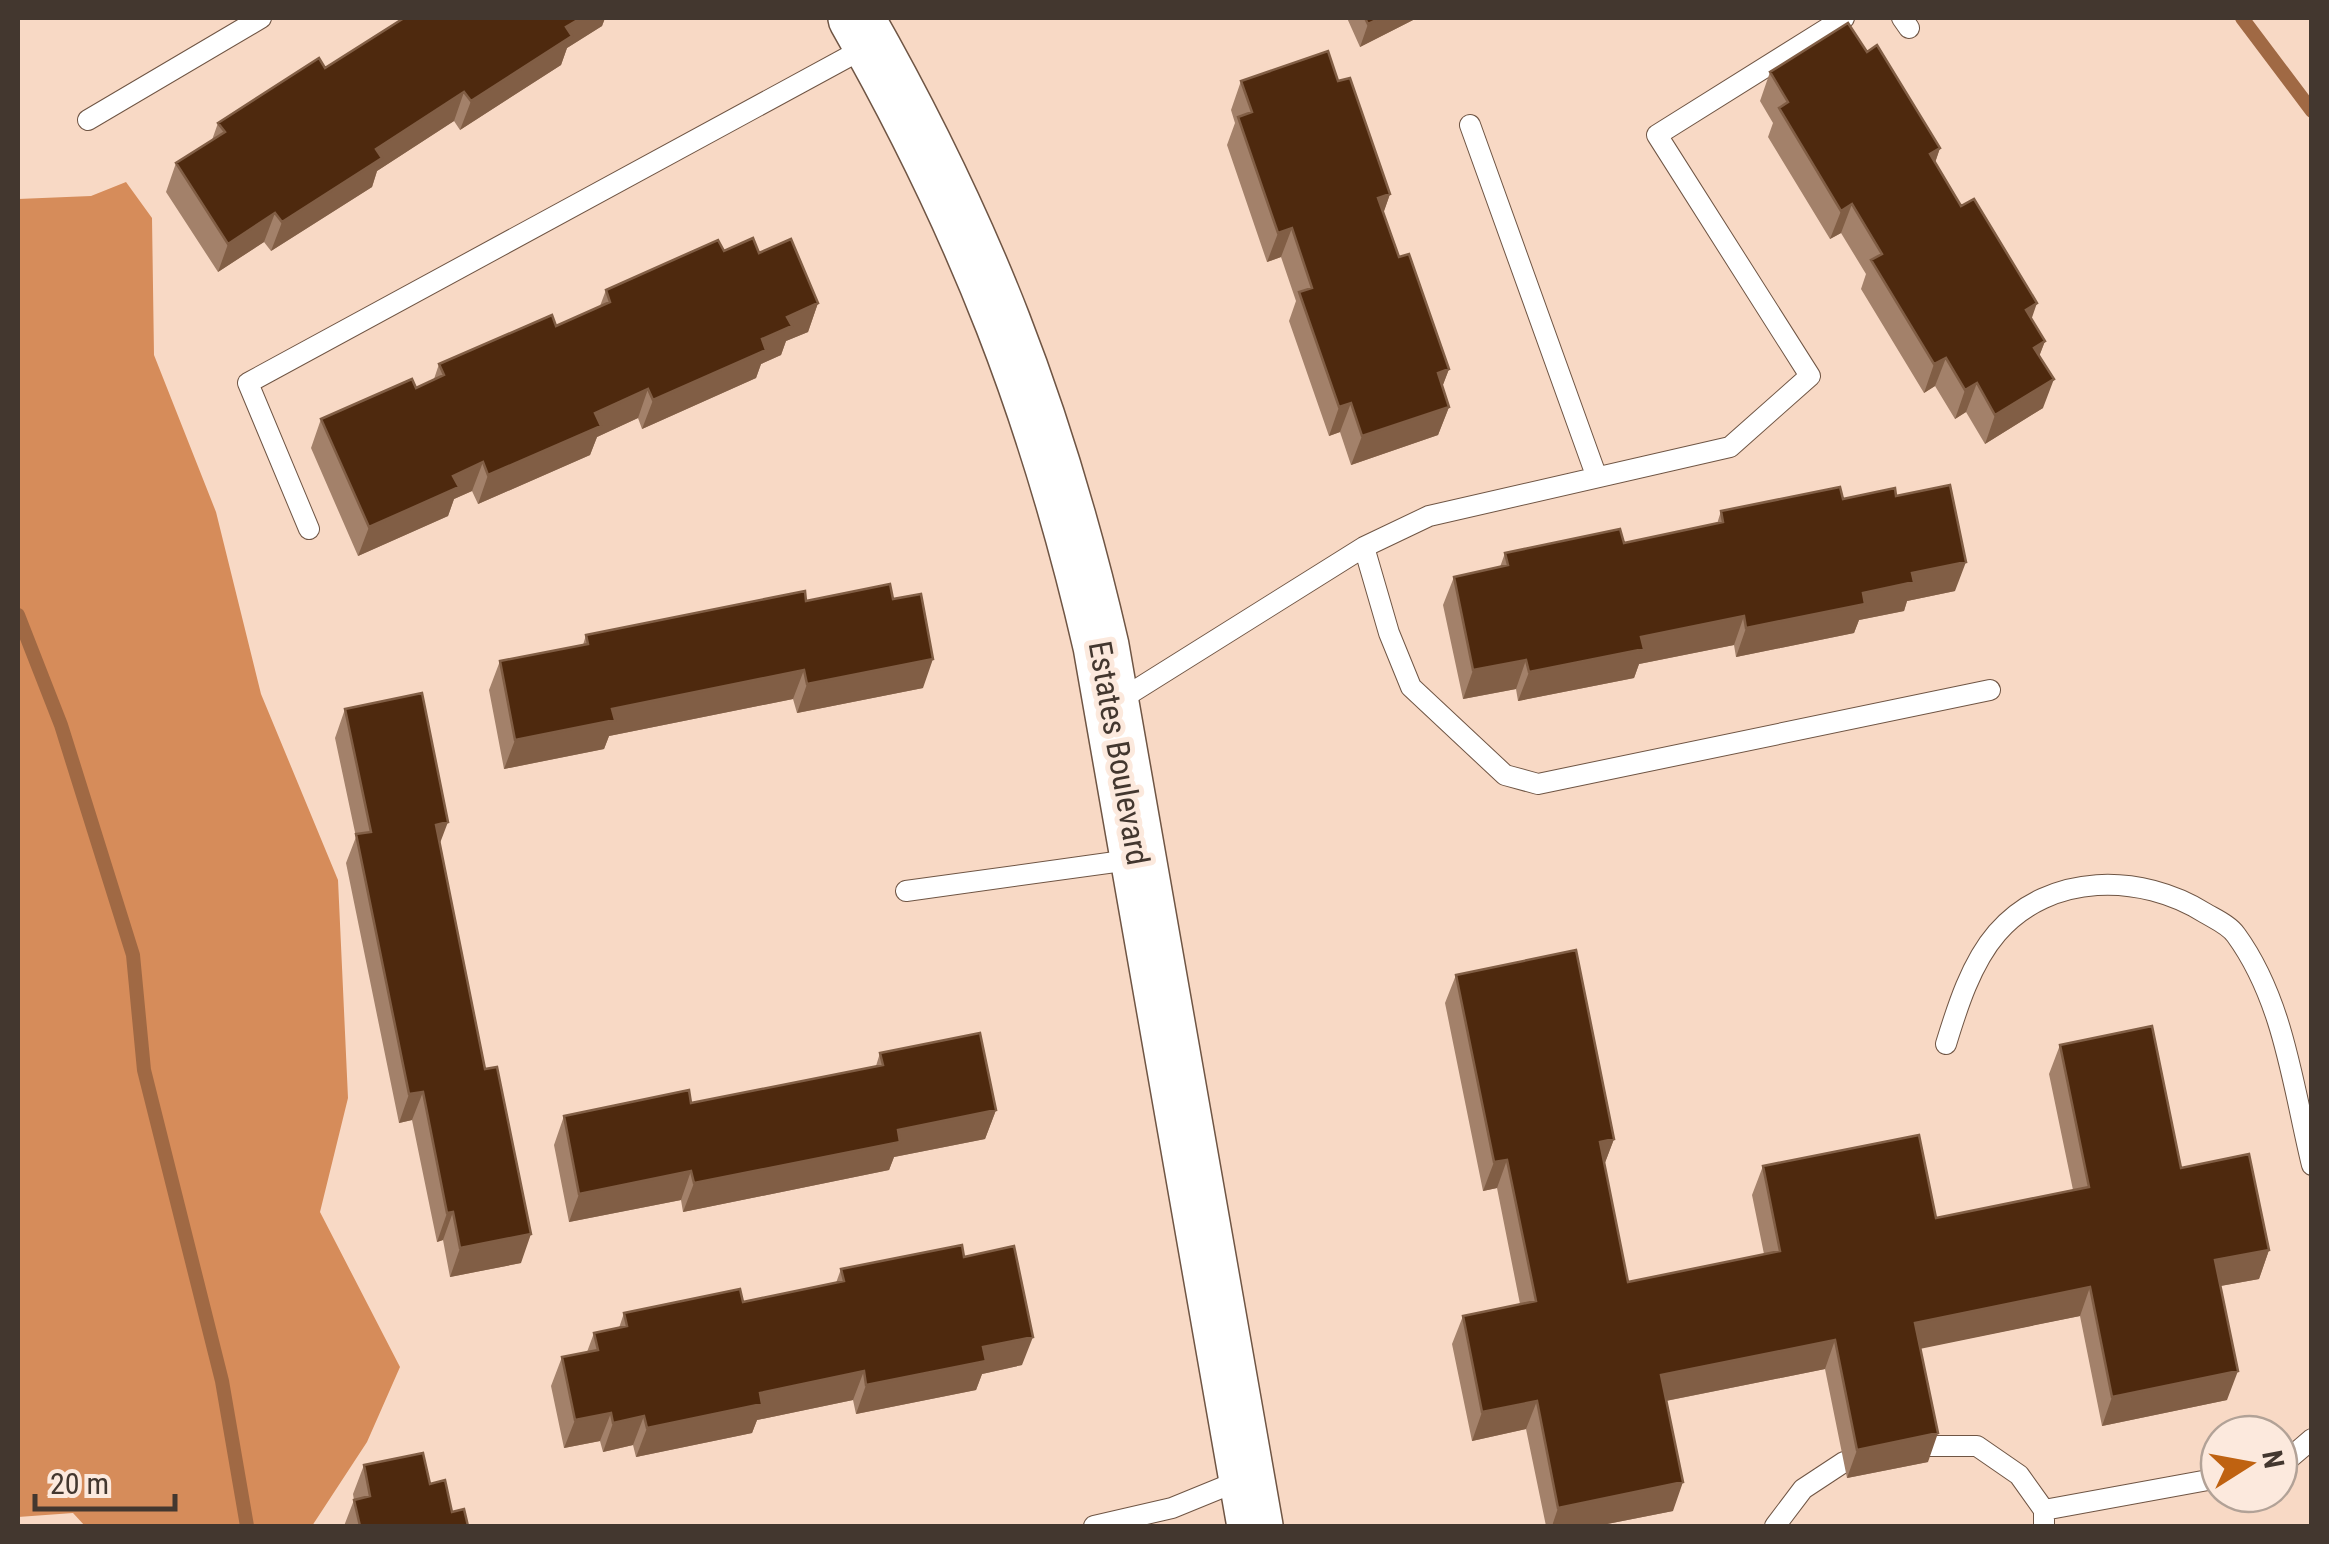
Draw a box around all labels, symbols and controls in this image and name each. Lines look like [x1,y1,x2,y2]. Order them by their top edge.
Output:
street label: Estates Boulevard [1081,638,1157,868]
north arrow [2199,1414,2299,1514]
text: N [2255,1448,2291,1471]
scale bar [35,1449,175,1511]
text: 20 m [50,1466,109,1501]

